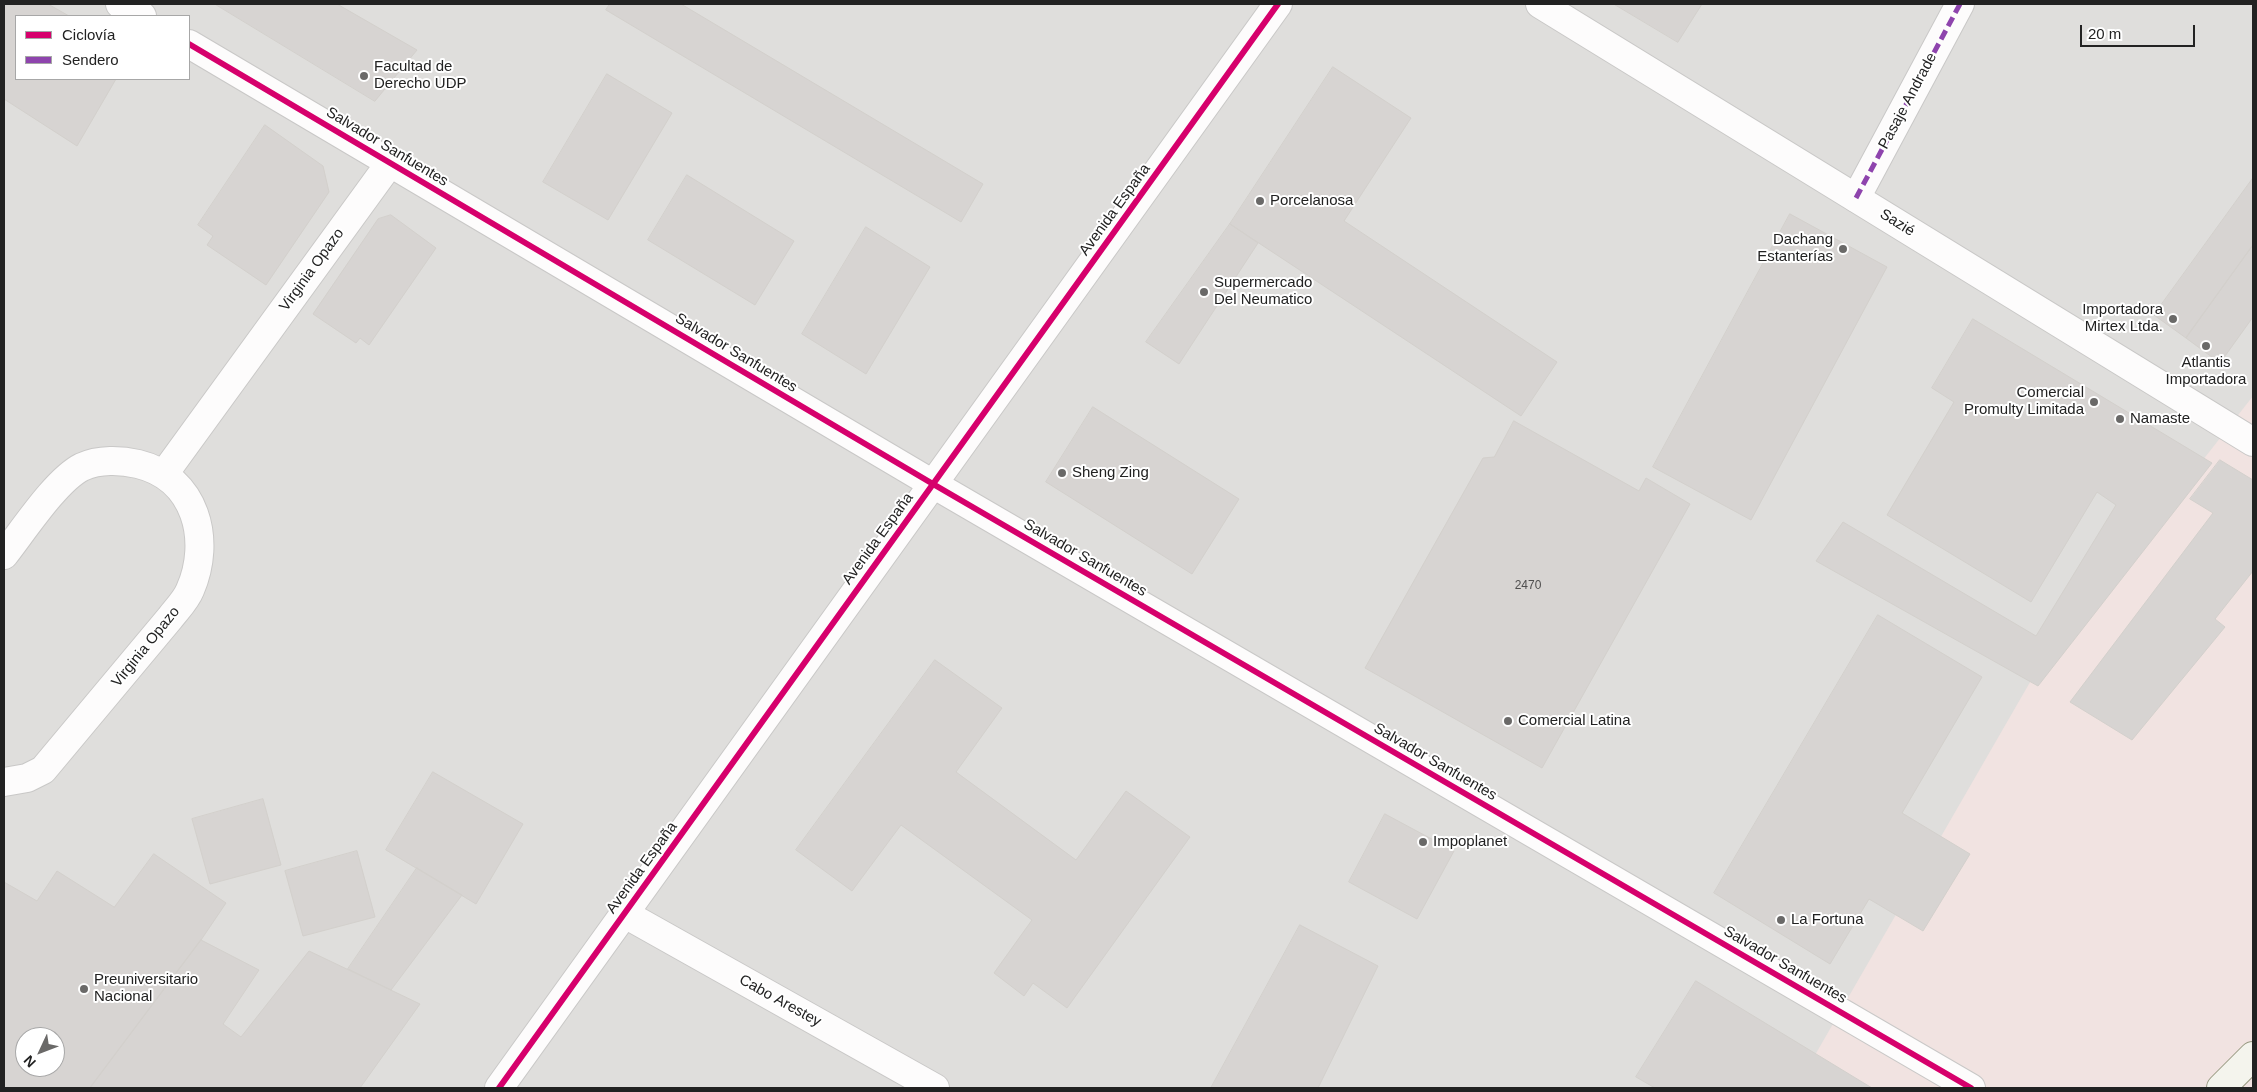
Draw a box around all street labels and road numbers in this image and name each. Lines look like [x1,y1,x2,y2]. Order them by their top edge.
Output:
street label: Pasaje Andrade [1875,50,1941,152]
street label: Salvador Sanfuentes [323,103,451,191]
street label: Avenida España [1076,161,1154,259]
street label: Sazié [1876,205,1918,241]
street label: Virginia Opazo [276,225,348,315]
street label: Salvador Sanfuentes [672,309,800,397]
street label: Avenida España [839,490,917,588]
street label: Salvador Sanfuentes [1020,515,1150,601]
street label: Virginia Opazo [108,603,184,691]
street label: Salvador Sanfuentes [1370,719,1500,805]
street label: Avenida España [603,819,681,917]
street label: Salvador Sanfuentes [1720,922,1850,1008]
street label: Cabo Arestey [736,971,824,1031]

